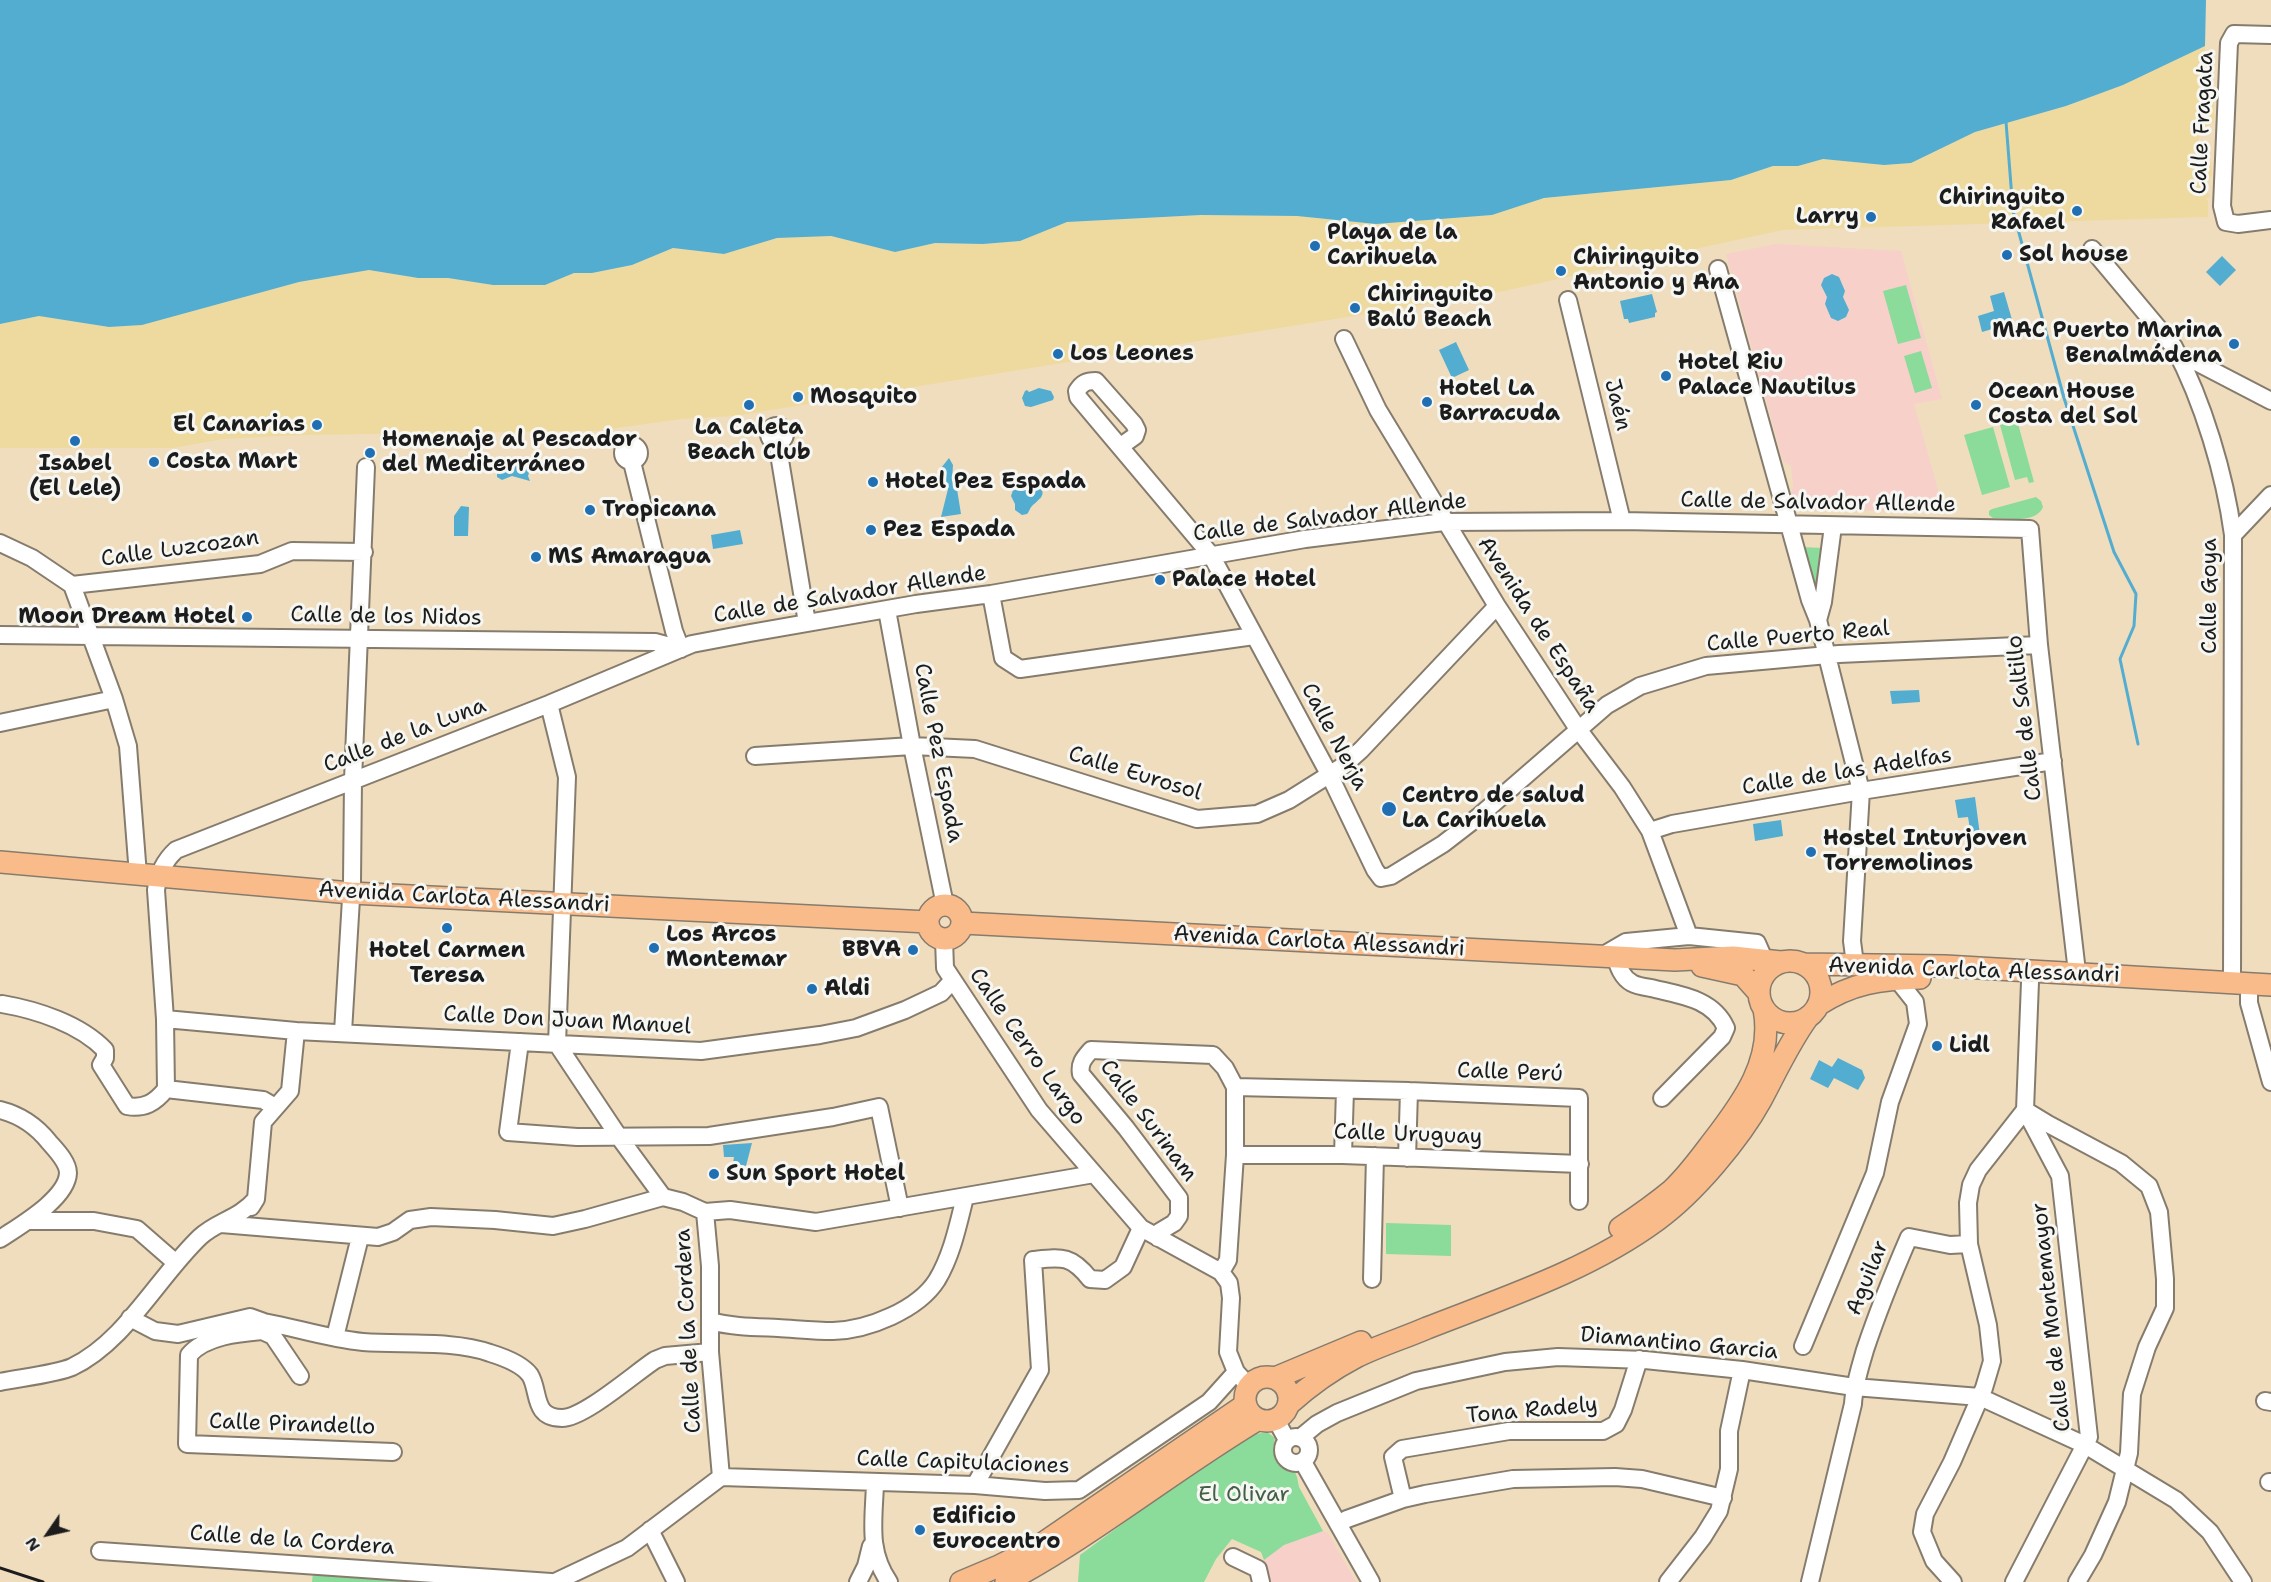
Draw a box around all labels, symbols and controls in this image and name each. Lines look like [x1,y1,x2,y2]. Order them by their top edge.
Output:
street label: Calle Fragata [2186,51,2220,195]
place label: Chiringuito Rafael [1939,185,2065,236]
place label: Larry [1796,204,1859,230]
marker: Chiringuito Rafael [2070,204,2084,218]
marker: Larry [1864,210,1878,224]
place label: Playa de la Carihuela [1327,220,1457,272]
marker: Playa de la Carihuela [1308,239,1322,253]
place label: Sol house [2019,242,2128,268]
place label: Chiringuito Antonio y Ana [1573,245,1739,296]
marker: Sol house [2000,248,2014,262]
marker: Chiringuito Antonio y Ana [1554,264,1568,278]
place label: Chiringuito Balú Beach [1367,282,1493,334]
marker: Chiringuito Balú Beach [1348,301,1362,315]
place label: MAC Puerto Marina Benalmádena [1992,318,2222,370]
marker: MAC Puerto Marina Benalmádena [2227,337,2241,351]
place label: Los Leones [1070,341,1194,367]
marker: Los Leones [1051,347,1065,361]
place label: Hotel Riu Palace Nautilus [1678,350,1856,402]
marker: Hotel Riu Palace Nautilus [1659,369,1673,383]
place label: Hotel La Barracuda [1439,376,1560,428]
street label: Jaén [1598,376,1636,434]
place label: Ocean House Costa del Sol [1988,379,2138,430]
place label: Mosquito [810,384,917,410]
marker: Mosquito [791,390,805,404]
marker: Hotel La Barracuda [1420,395,1434,409]
marker: La Caleta Beach Club [742,398,756,412]
marker: Ocean House Costa del Sol [1969,398,1983,412]
place label: El Canarias [173,412,305,438]
place label: La Caleta Beach Club [687,415,811,466]
marker: El Canarias [310,418,324,432]
place label: Homenaje al Pescador del Mediterráneo [382,427,637,478]
marker: Isabel (El Lele) [68,434,82,448]
marker: Homenaje al Pescador del Mediterráneo [363,446,377,460]
place label: Costa Mart [166,449,298,475]
place label: Isabel (El Lele) [29,451,121,502]
marker: Costa Mart [147,455,161,469]
place label: Hotel Pez Espada [885,469,1086,495]
marker: Hotel Pez Espada [866,475,880,489]
street label: Calle de Salvador Allende [1680,487,1956,519]
street label: Calle de Salvador Allende [1192,488,1468,548]
place label: Tropicana [602,497,716,523]
marker: Tropicana [583,503,597,517]
place label: Pez Espada [883,517,1015,543]
marker: Pez Espada [864,523,878,537]
street label: Calle Luzcozan [99,525,261,573]
street label: Avenida de España [1471,532,1605,718]
street label: Calle Goya [2197,538,2223,654]
place label: MS Amaragua [548,544,711,570]
marker: MS Amaragua [529,550,543,564]
street label: Calle de Salvador Allende [712,560,988,630]
place label: Palace Hotel [1172,567,1316,593]
marker: Palace Hotel [1153,573,1167,587]
street label: Calle de los Nidos [290,602,482,632]
place label: Moon Dream Hotel [18,604,235,630]
marker: Moon Dream Hotel [240,610,254,624]
street label: Calle Puerto Real [1706,616,1890,658]
street label: Calle de Saltillo [2002,634,2048,802]
street label: Calle Pez Espada [908,661,968,845]
street label: Calle Nerja [1295,679,1373,795]
street label: Calle de la Luna [320,693,490,779]
street label: Calle Eurosol [1065,741,1205,807]
street label: Calle de las Adelfas [1740,742,1954,802]
place label: Centro de salud La Carihuela [1402,783,1585,834]
marker: Centro de salud La Carihuela [1380,800,1398,818]
place label: Hostel Inturjoven Torremolinos [1823,826,2027,878]
marker: Hostel Inturjoven Torremolinos [1804,845,1818,859]
street label: Avenida Carlota Alessandri [318,877,610,919]
marker: Hotel Carmen Teresa [440,921,454,935]
street label: Avenida Carlota Alessandri [1173,921,1465,963]
place label: Los Arcos Montemar [666,922,787,974]
place label: BBVA [842,937,901,963]
place label: Hotel Carmen Teresa [369,938,525,990]
marker: Los Arcos Montemar [647,941,661,955]
marker: BBVA [906,943,920,957]
street label: Avenida Carlota Alessandri [1828,953,2120,989]
street label: Calle Cerro Largo [963,963,1091,1131]
place label: Aldi [824,976,870,1002]
marker: Aldi [805,982,819,996]
street label: Calle Don Juan Manuel [442,1001,692,1041]
place label: Lidl [1949,1033,1990,1059]
marker: Lidl [1930,1039,1944,1053]
street label: Calle Surinam [1094,1055,1202,1187]
street label: Calle Perú [1457,1058,1563,1088]
street label: Calle Uruguay [1333,1119,1483,1151]
place label: Sun Sport Hotel [726,1161,905,1187]
marker: Sun Sport Hotel [707,1167,721,1181]
street label: Calle de Montemayor [2027,1201,2077,1433]
street label: Calle de la Cordera [670,1228,708,1434]
street label: Aguilar [1841,1237,1895,1319]
street label: Diamantino Garcia [1579,1322,1779,1366]
street label: Tona Radely [1465,1392,1599,1430]
street label: Calle Pirandello [208,1409,376,1441]
street label: Calle Capitulaciones [856,1446,1070,1480]
park label: El Olivar [1198,1482,1290,1508]
north arrow [18,1504,78,1564]
place label: Edificio Eurocentro [932,1504,1061,1556]
street label: Calle de la Cordera [189,1521,395,1561]
marker: Edificio Eurocentro [913,1523,927,1537]
text: N [20,1533,45,1555]

